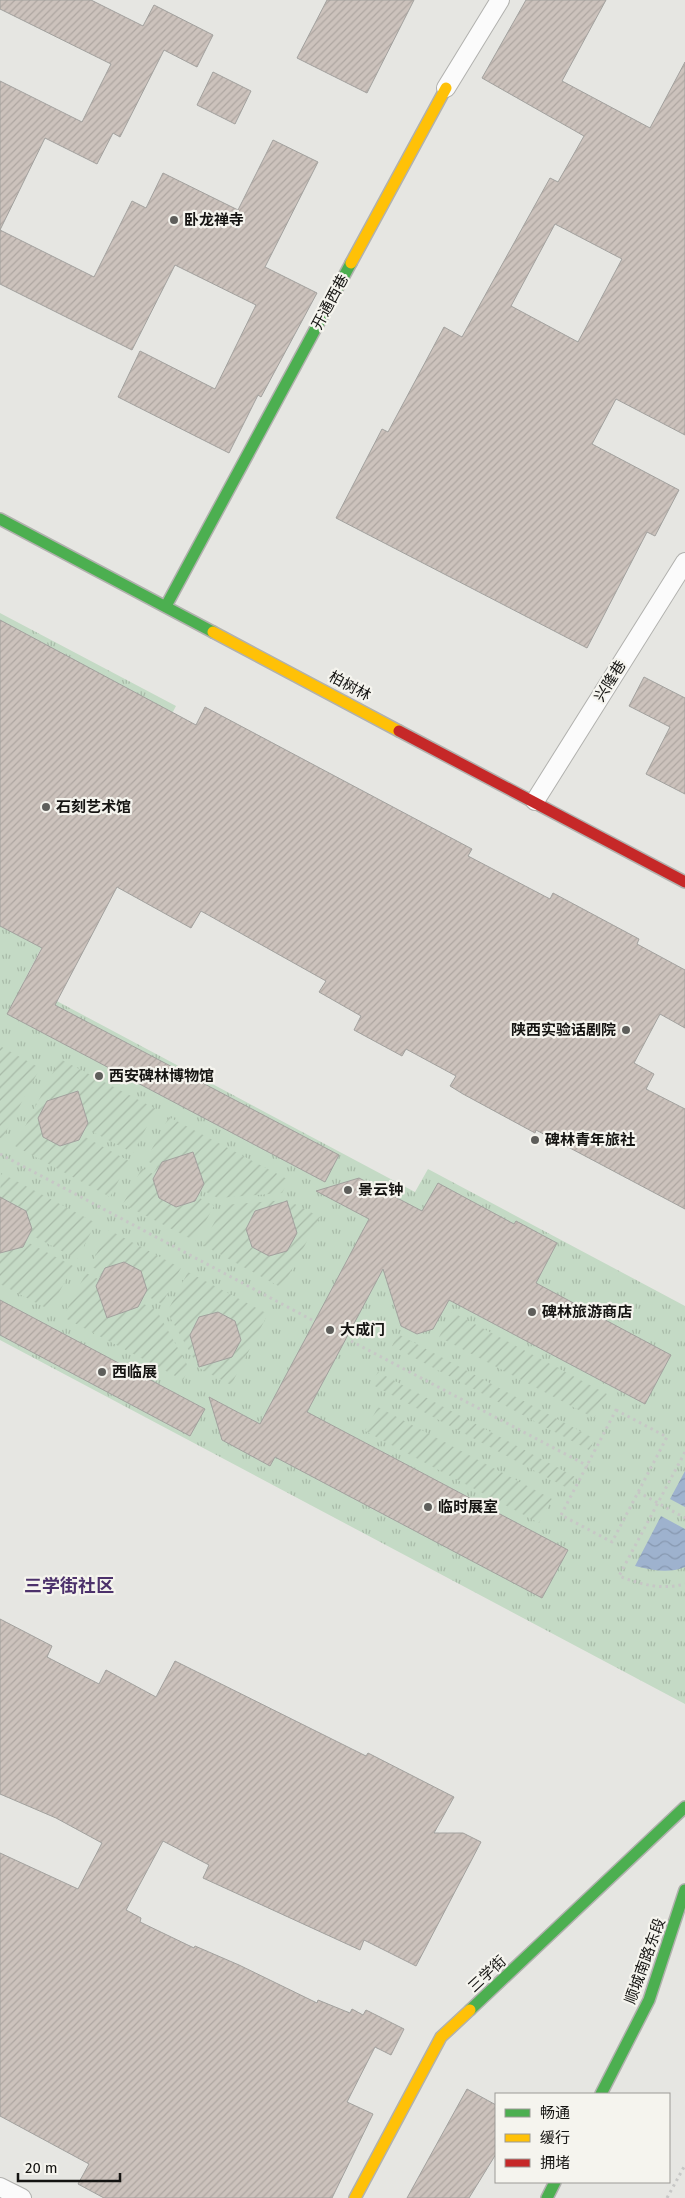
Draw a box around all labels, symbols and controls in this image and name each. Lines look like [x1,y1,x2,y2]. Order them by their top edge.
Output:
place label: 卧龙禅寺 [184,211,244,229]
marker: 卧龙禅寺 [168,214,180,226]
street label: 开通西巷 [308,271,352,333]
street label: 兴隆巷 [590,657,630,705]
street label: 柏树林 [326,667,374,705]
place label: 石刻艺术馆 [56,798,131,816]
marker: 石刻艺术馆 [40,801,52,813]
place label: 陕西实验话剧院 [511,1021,616,1039]
marker: 陕西实验话剧院 [620,1024,632,1036]
place label: 西安碑林博物馆 [109,1067,214,1085]
marker: 西安碑林博物馆 [93,1070,105,1082]
place label: 碑林青年旅社 [544,1131,635,1149]
marker: 碑林青年旅社 [529,1134,541,1146]
place label: 景云钟 [358,1181,403,1199]
marker: 景云钟 [342,1184,354,1196]
place label: 碑林旅游商店 [541,1303,632,1321]
marker: 碑林旅游商店 [526,1306,538,1318]
place label: 大成门 [340,1321,385,1339]
marker: 大成门 [324,1324,336,1336]
place label: 西临展 [112,1363,157,1381]
marker: 西临展 [96,1366,108,1378]
place label: 临时展室 [438,1498,498,1516]
marker: 临时展室 [422,1501,434,1513]
district label: 三学街社区 [24,1575,114,1597]
street label: 顺城南路东段 [621,1916,669,2006]
street label: 三学街 [464,1952,510,1996]
legend [495,2093,670,2183]
text: 畅通 [540,2104,570,2122]
text: 缓行 [540,2129,570,2147]
scale bar [18,2150,120,2182]
text: 拥堵 [540,2154,570,2172]
text: 20 m [25,2159,58,2177]

